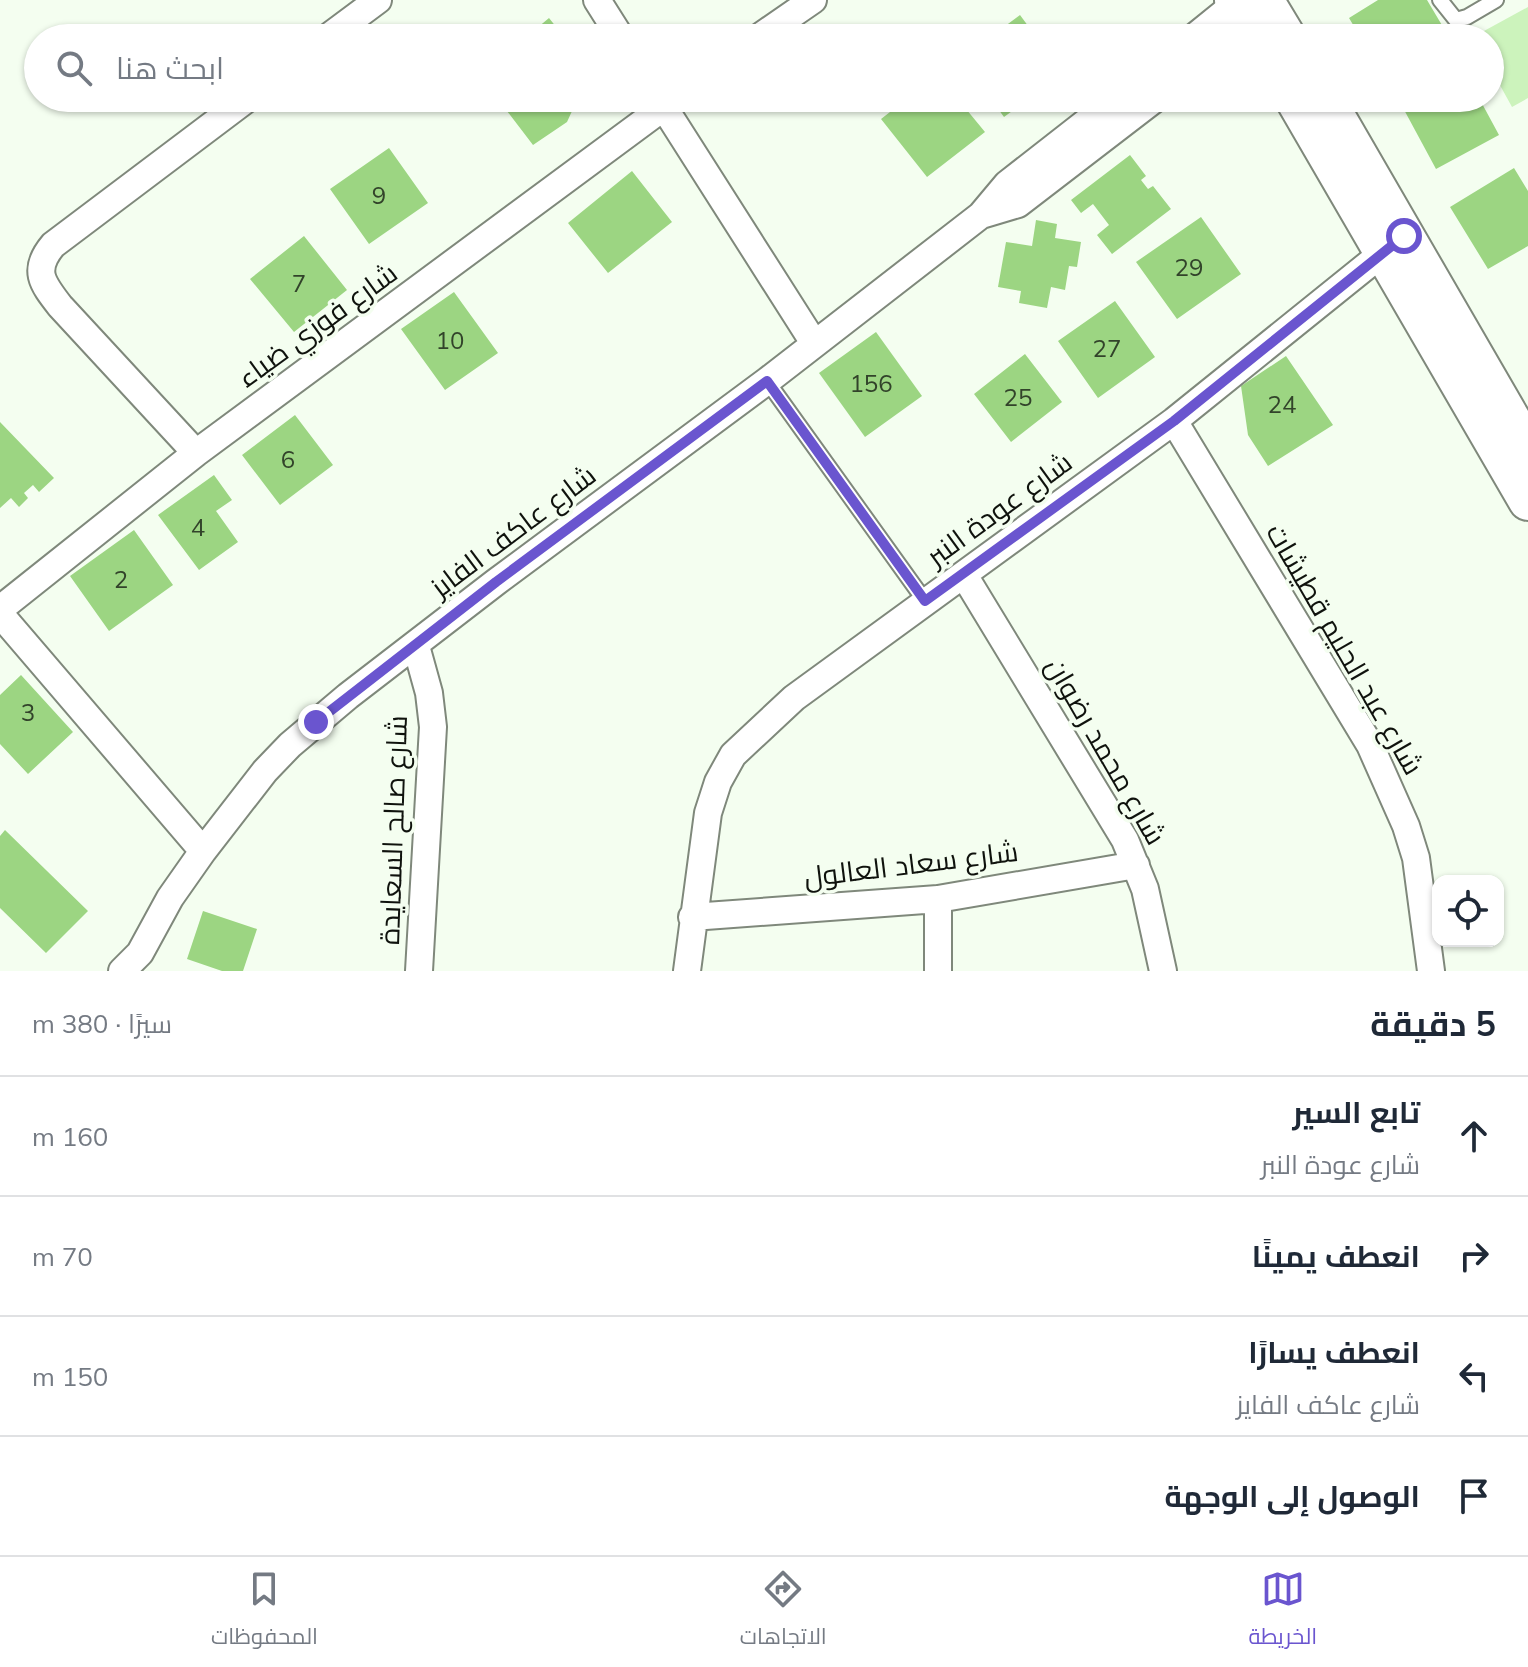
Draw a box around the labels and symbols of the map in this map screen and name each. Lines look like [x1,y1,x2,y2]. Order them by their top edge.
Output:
house number: 9 [372,180,386,210]
route start [1386,218,1422,254]
house number: 29 [1175,252,1203,282]
street label: شارع فوزي ضياء [230,255,406,398]
house number: 7 [292,268,306,298]
house number: 10 [436,325,464,355]
house number: 27 [1093,333,1121,363]
house number: 156 [849,368,893,398]
house number: 25 [1004,382,1032,412]
house number: 24 [1268,389,1296,419]
house number: 6 [281,444,295,474]
street label: شارع عودة النبر [917,444,1080,576]
street label: شارع عاكف الفايز [422,457,603,607]
house number: 4 [191,512,205,542]
street label: شارع عبد الحليم قطيشات [1257,517,1432,782]
house number: 2 [114,564,128,594]
street label: شارع محمد رضوان [1037,651,1174,852]
house number: 3 [21,697,35,727]
route end [298,704,334,740]
street label: شارع صالح السعايدة [371,715,416,945]
street label: شارع سعاد العالول [802,833,1020,896]

